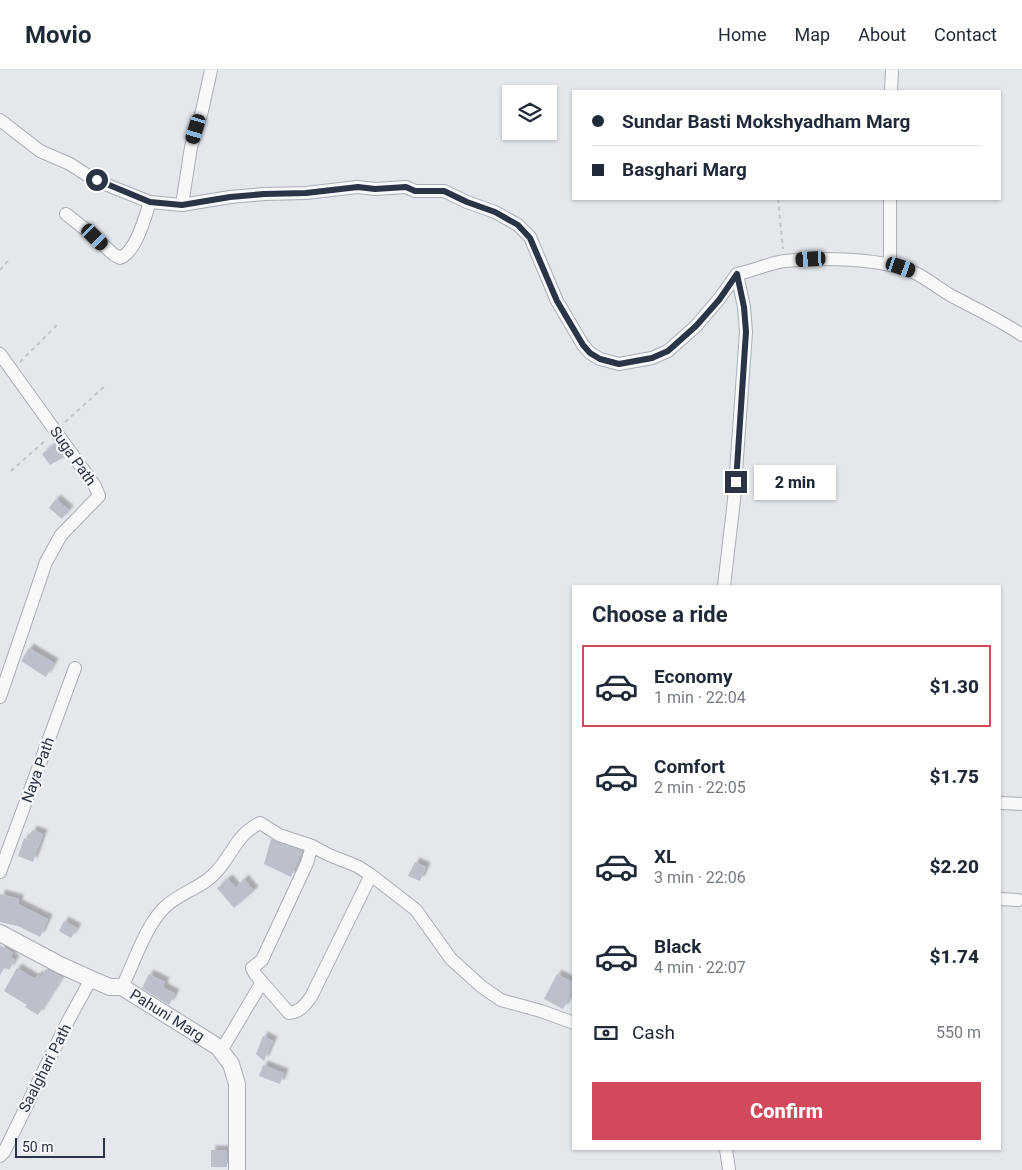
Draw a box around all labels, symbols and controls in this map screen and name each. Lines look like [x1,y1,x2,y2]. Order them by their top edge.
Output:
text: Movio [25,21,91,49]
text: Home [718,24,767,45]
text: Map [795,24,830,45]
text: About [858,24,906,45]
text: Contact [934,24,997,45]
map controls [502,85,557,140]
button: layers [502,85,557,140]
text: Sundar Basti Mokshyadham Marg [622,110,910,133]
car [184,112,207,146]
text: Basghari Marg [622,158,747,181]
route start [86,169,108,191]
car [79,221,110,253]
car [795,251,826,267]
car [884,255,917,279]
street label: Suga Path [46,423,100,489]
callout: 2 min [754,464,836,500]
route end [725,471,747,493]
text: 2 min [775,473,815,492]
text: Choose a ride [592,602,728,627]
icon: car [594,664,639,709]
text: Economy [654,665,733,688]
text: $1.30 [930,675,979,698]
text: 1 min · 22:04 [654,688,746,707]
street label: Naya Path [18,735,58,805]
icon: car [594,754,639,799]
text: Comfort [654,755,725,778]
text: $1.75 [930,765,979,788]
text: 2 min · 22:05 [654,778,746,797]
icon: car [594,844,639,889]
text: XL [654,845,676,868]
text: $2.20 [930,855,979,878]
text: 3 min · 22:06 [654,868,746,887]
icon: car [594,934,639,979]
text: Black [654,935,701,958]
text: $1.74 [930,945,979,968]
text: 4 min · 22:07 [654,958,746,977]
street label: Pahuni Marg [127,985,208,1045]
icon: cash [592,1019,620,1047]
street label: Saalghari Path [15,1021,75,1115]
text: Cash [632,1021,675,1044]
text: 550 m [936,1023,981,1042]
button: Confirm [592,1082,981,1140]
scale bar [15,1135,105,1158]
text: 50 m [22,1139,54,1155]

